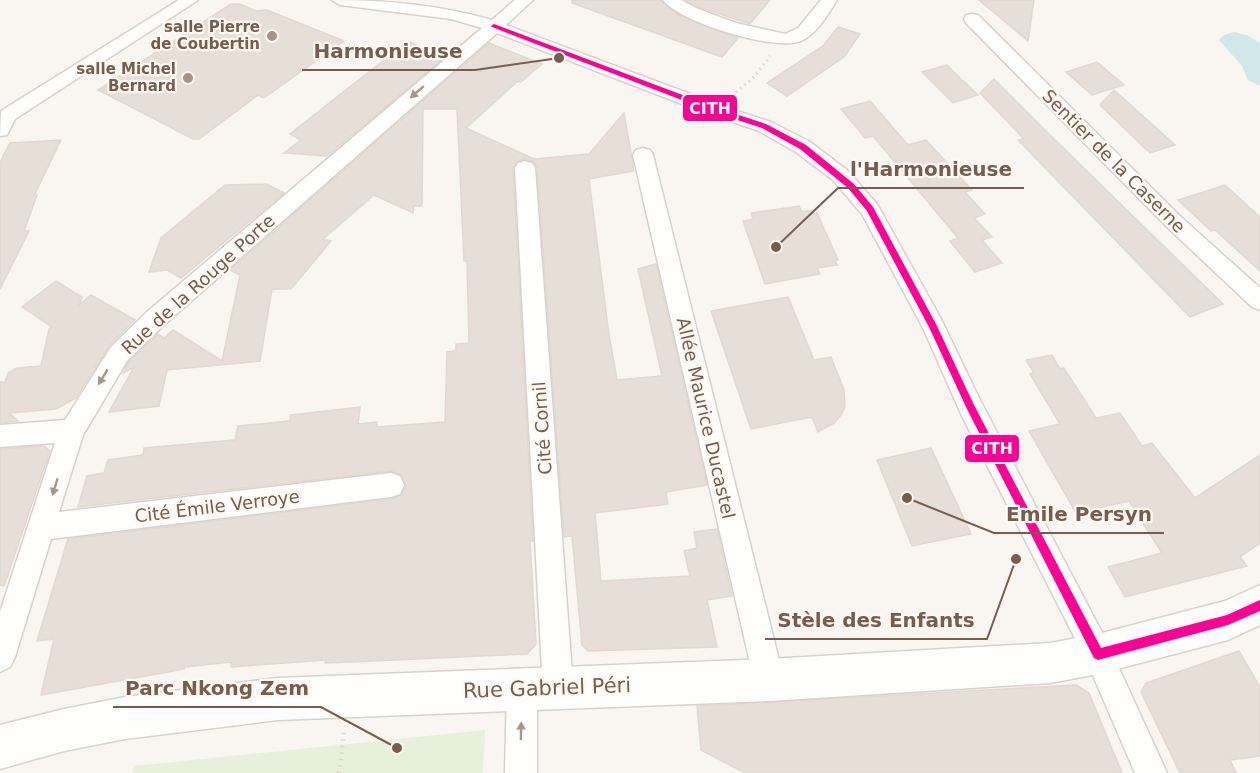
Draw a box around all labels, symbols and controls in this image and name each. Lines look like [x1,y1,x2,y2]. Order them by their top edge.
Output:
place label: salle Pierre de Coubertin [151,18,260,53]
marker: salle Pierre de Coubertin [265,29,279,43]
callout: Harmonieuse [302,32,475,70]
text: Harmonieuse [313,39,463,63]
place label: salle Michel Bernard [76,60,176,95]
marker: salle Michel Bernard [181,71,195,85]
one-way arrow [409,85,425,98]
street label: Sentier de la Caserne [1038,85,1190,237]
line badge: CITH [682,94,738,122]
text: CITH [689,99,731,118]
callout: l'Harmonieuse [838,150,1024,188]
text: l'Harmonieuse [850,157,1012,181]
street label: Rue de la Rouge Porte [117,210,279,358]
street label: Allée Maurice Ducastel [673,315,739,521]
one-way arrow [98,369,108,386]
street label: Cité Cornil [528,381,556,475]
line badge: CITH [964,434,1020,463]
text: CITH [971,439,1013,458]
one-way arrow [50,478,59,496]
street label: Cité Émile Verroye [133,485,301,527]
callout: Emile Persyn [994,495,1164,533]
text: Emile Persyn [1006,502,1152,526]
callout: Stèle des Enfants [765,601,987,639]
text: Stèle des Enfants [777,608,975,632]
callout: Parc Nkong Zem [113,669,321,707]
street label: Rue Gabriel Péri [463,673,631,703]
text: Parc Nkong Zem [125,676,309,700]
one-way arrow [516,721,526,740]

